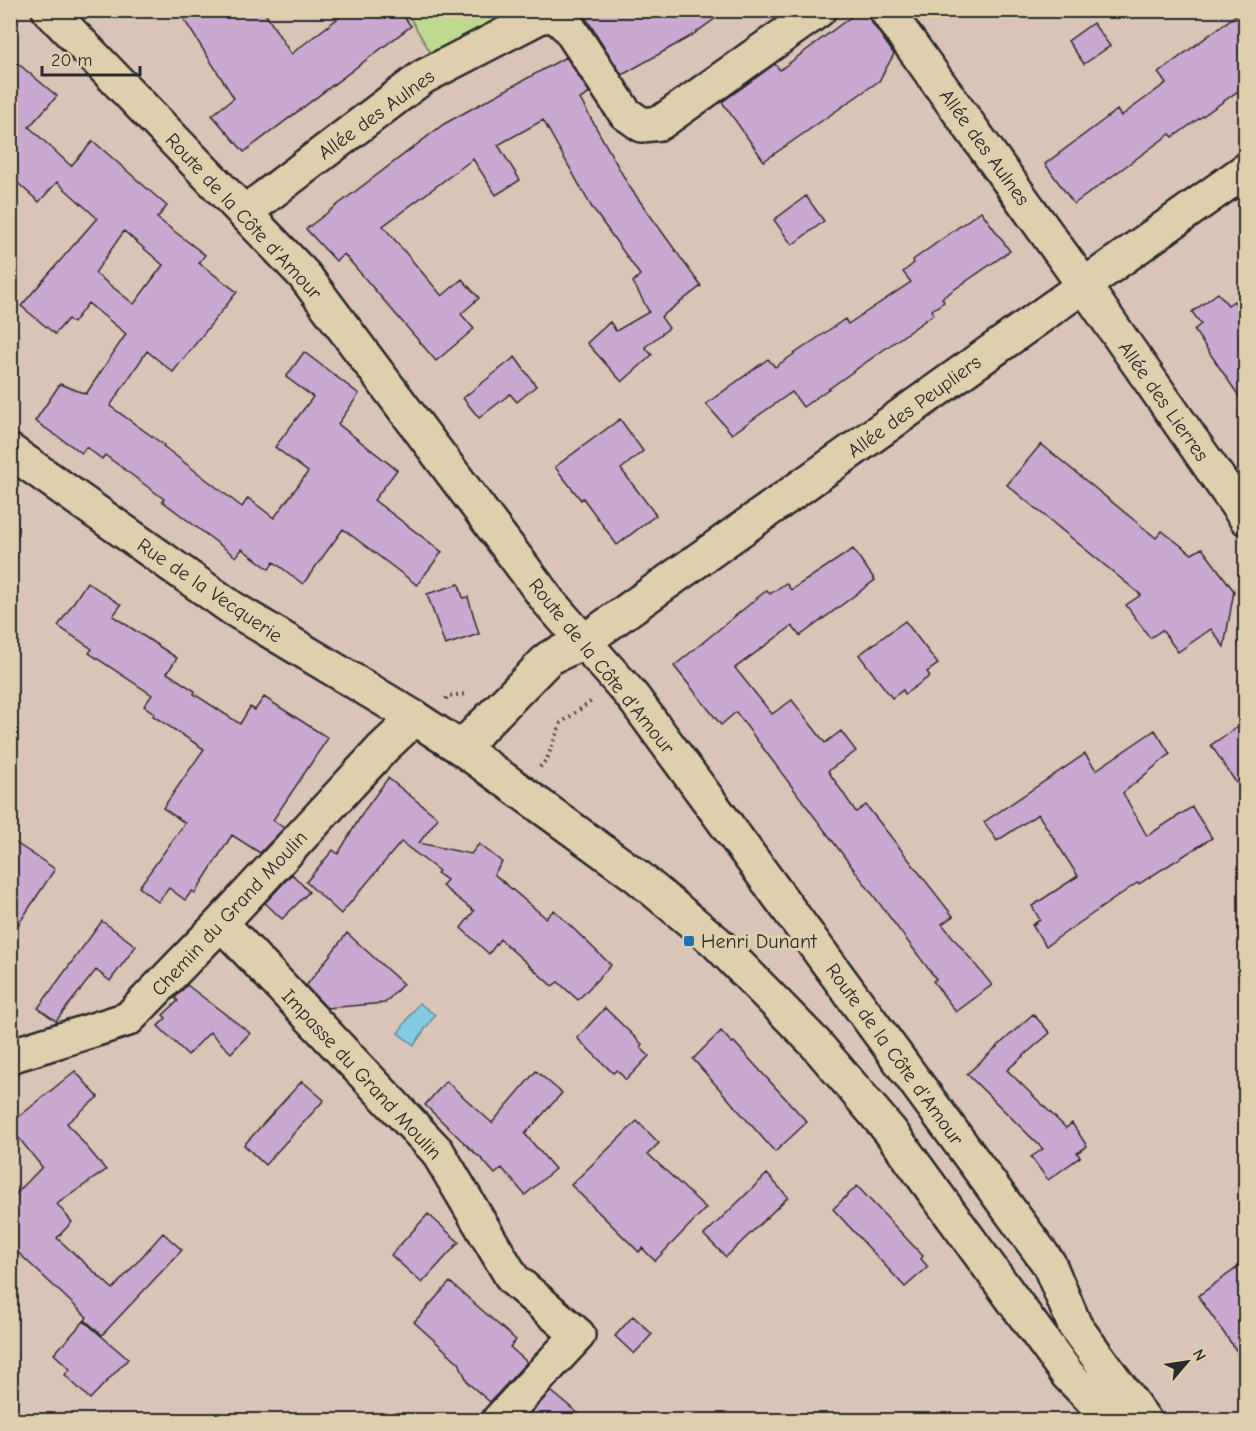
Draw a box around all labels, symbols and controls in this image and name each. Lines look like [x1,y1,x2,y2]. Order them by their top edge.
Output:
scale bar [42,39,140,77]
text: 20 m [51,50,92,71]
street label: Allée des Aulnes [314,64,439,164]
street label: Allée des Aulnes [935,85,1035,210]
street label: Route de la Côte d'Amour [161,128,327,304]
street label: Allée des Lierres [1114,337,1213,466]
street label: Allée des Peupliers [843,350,985,462]
street label: Rue de la Vecquerie [133,533,287,647]
street label: Route de la Côte d'Amour [524,574,679,759]
street label: Chemin du Grand Moulin [147,826,312,1001]
place label: Henri Dunant [701,930,818,953]
marker: Henri Dunant [682,934,696,948]
street label: Route de la Côte d'Amour [821,959,968,1150]
street label: Impasse du Grand Moulin [277,985,446,1164]
north arrow [1157,1332,1217,1392]
text: N [1189,1346,1210,1364]

